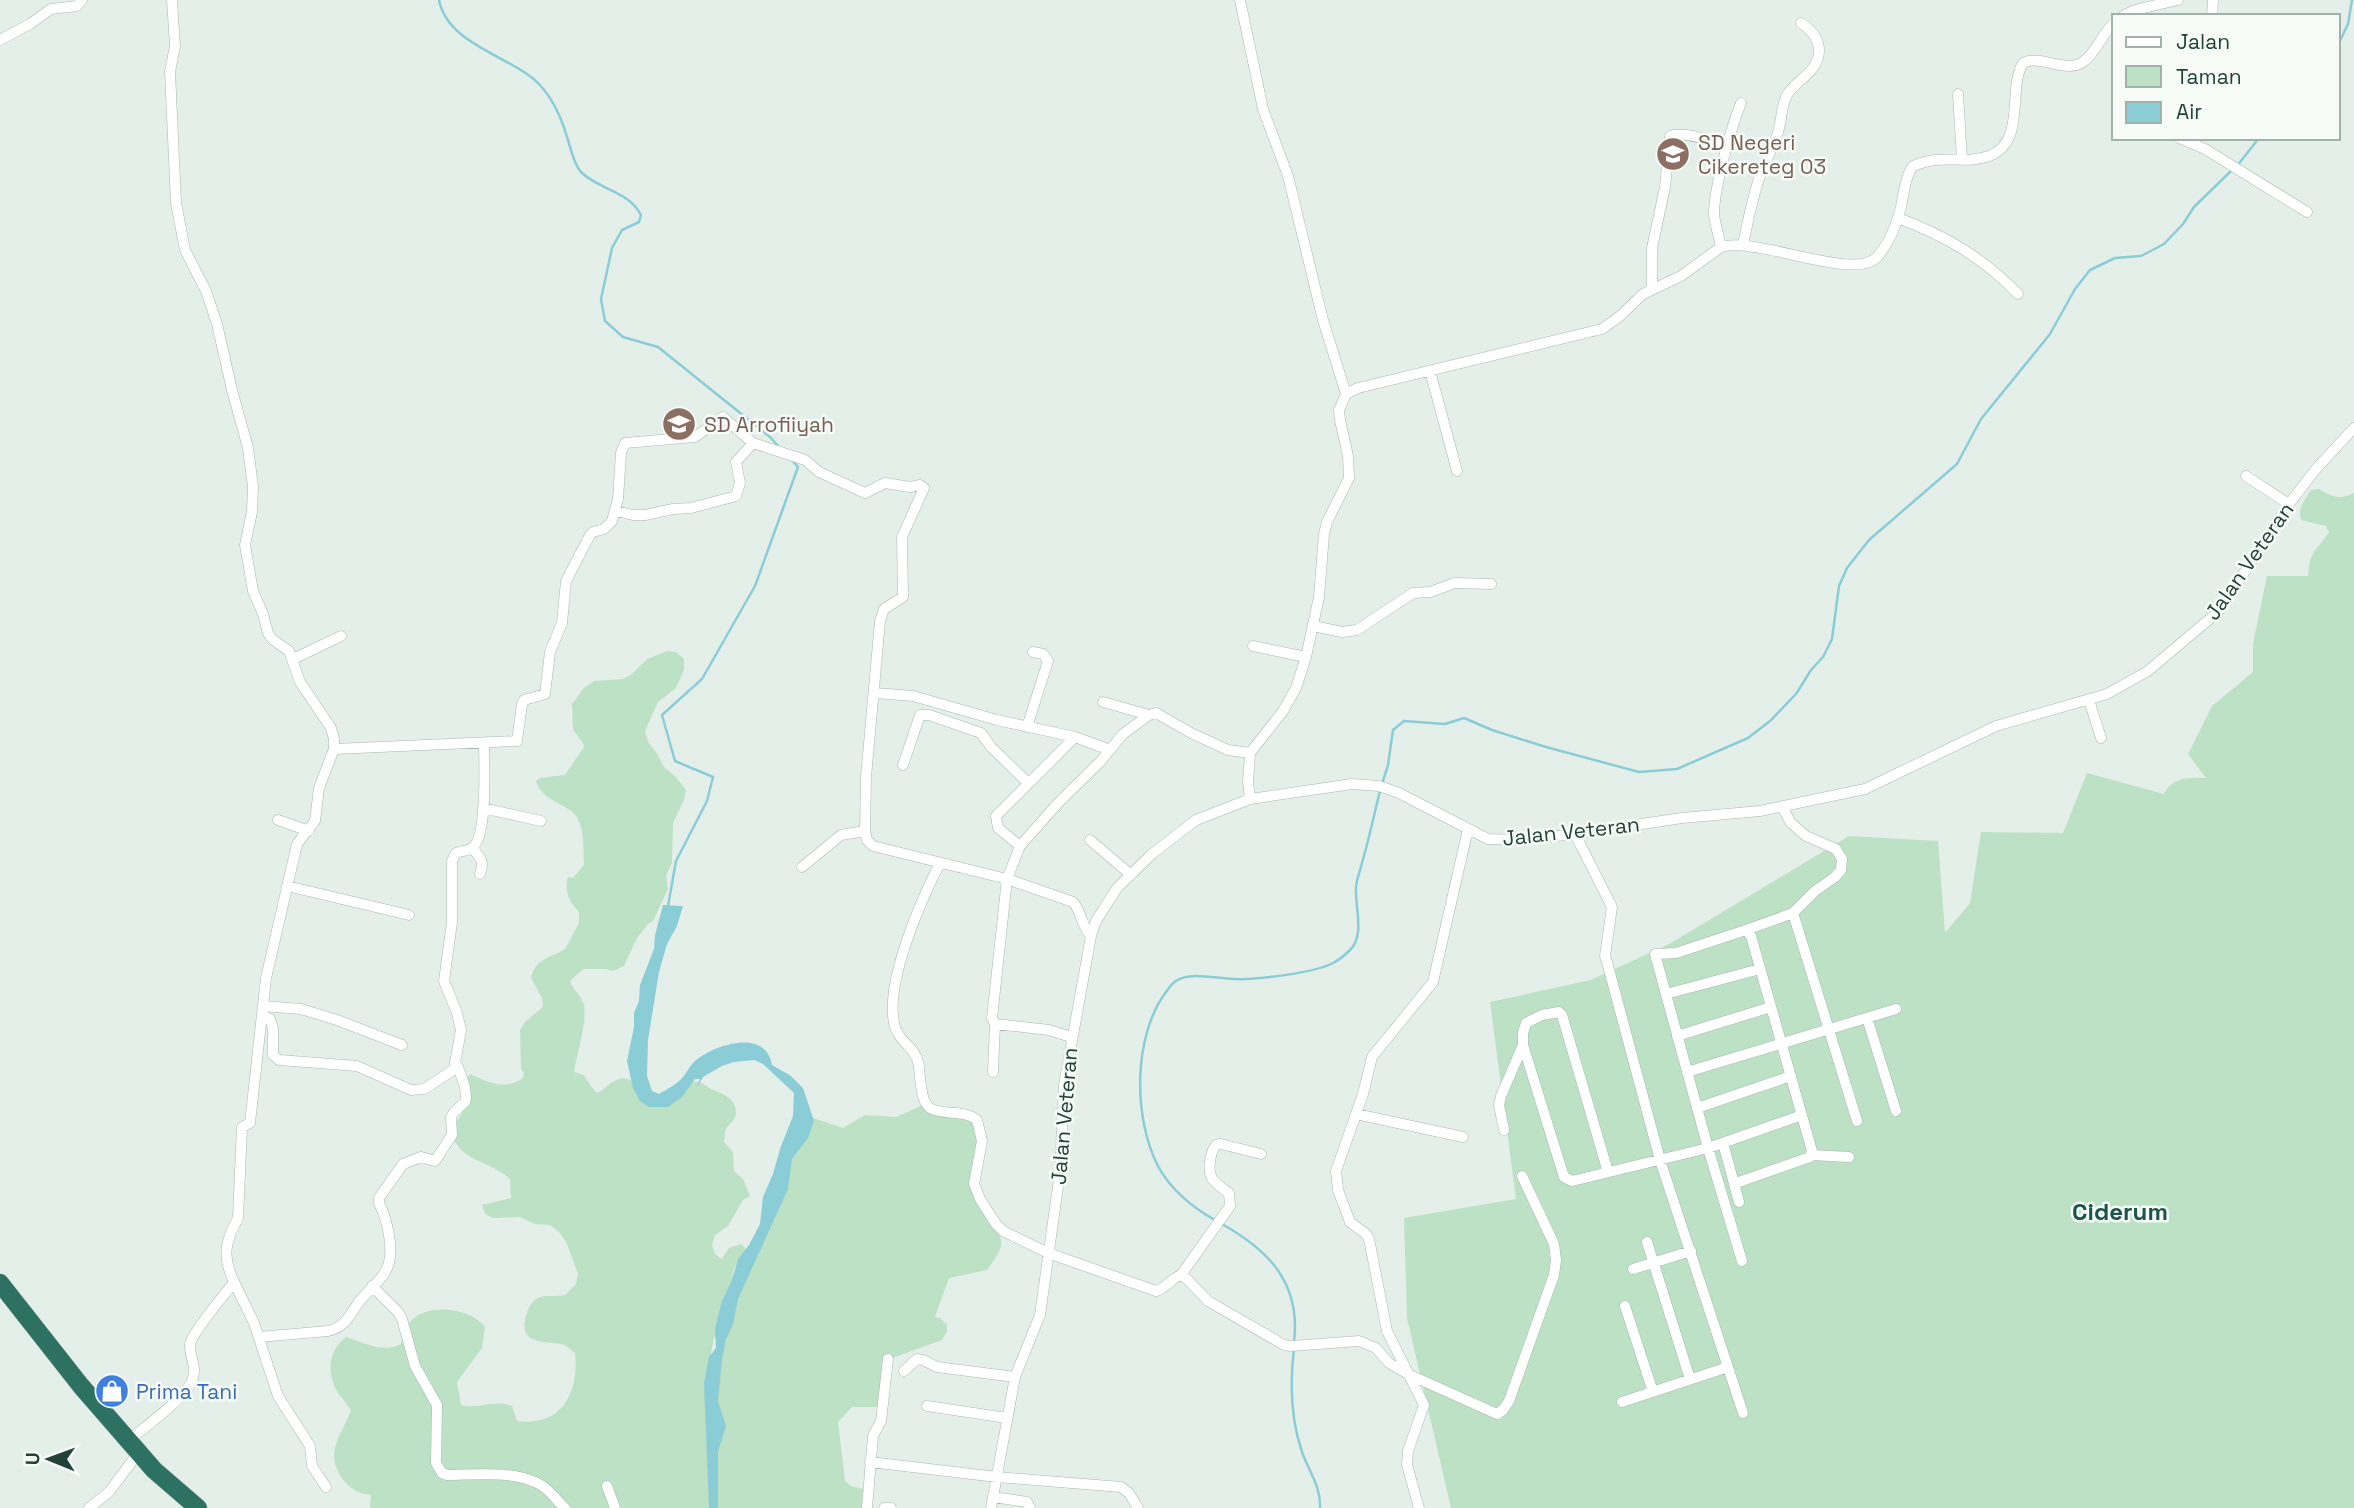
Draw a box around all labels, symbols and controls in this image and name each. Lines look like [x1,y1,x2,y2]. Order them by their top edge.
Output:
legend [2112,14,2340,140]
text: Jalan [2176,28,2230,55]
text: Taman [2176,63,2242,90]
text: Air [2176,98,2202,125]
place label: SD Negeri Cikereteg 03 [1698,129,1826,180]
school or university icon: SD Negeri Cikereteg 03 [1654,135,1692,173]
school or university icon: SD Arrofiiyah [660,405,698,443]
place label: SD Arrofiiyah [704,411,834,438]
street label: Jalan Veteran [2198,497,2300,625]
street label: Jalan Veteran [1501,810,1641,852]
street label: Jalan Veteran [1045,1046,1083,1186]
district label: Ciderum [2072,1196,2168,1227]
shop icon: Prima Tani [93,1372,131,1410]
place label: Prima Tani [136,1378,237,1405]
north arrow [14,1424,84,1494]
text: U [20,1452,45,1465]

